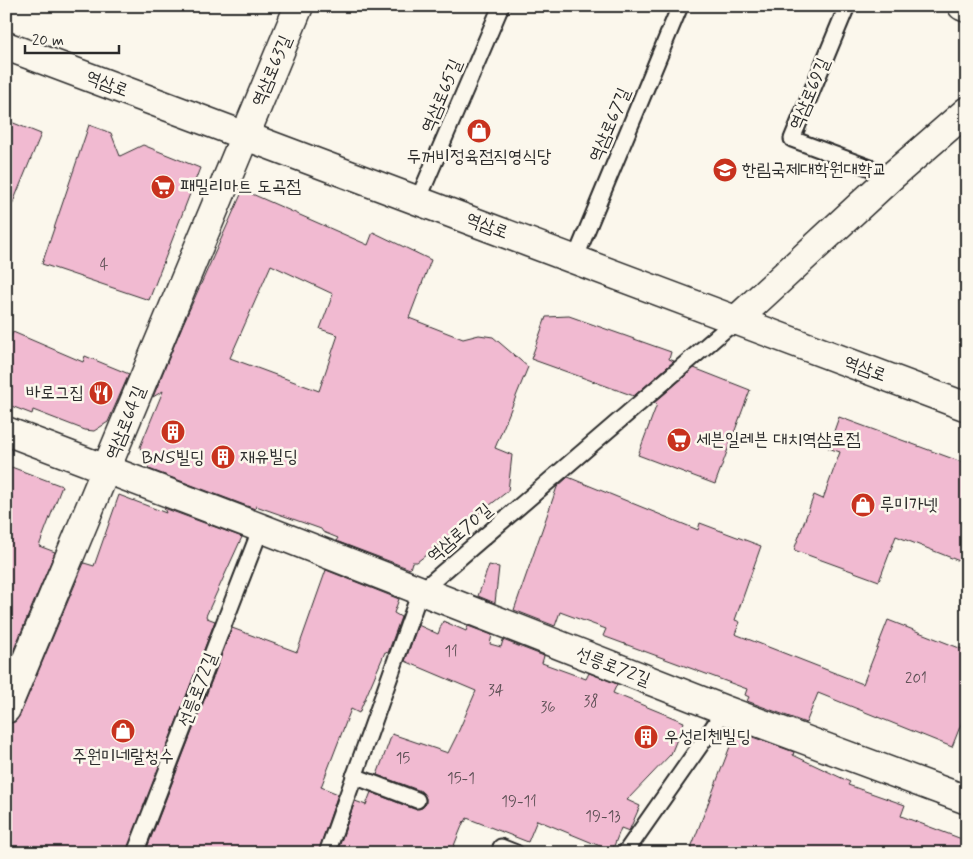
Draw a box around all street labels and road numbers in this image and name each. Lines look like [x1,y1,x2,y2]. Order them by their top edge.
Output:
street label: 역삼로63길 [246,31,298,110]
street label: 역삼로69길 [784,54,836,134]
street label: 역삼로65길 [416,55,468,136]
street label: 역삼로 [82,65,132,103]
street label: 역삼로67길 [584,84,636,166]
street label: 역삼로 [462,207,512,245]
street label: 역삼로 [840,350,890,388]
street label: 역삼로64길 [100,382,152,463]
street label: 역삼로70길 [422,498,498,568]
street label: 선릉로72길 [572,642,654,692]
street label: 선릉로72길 [173,649,223,731]

